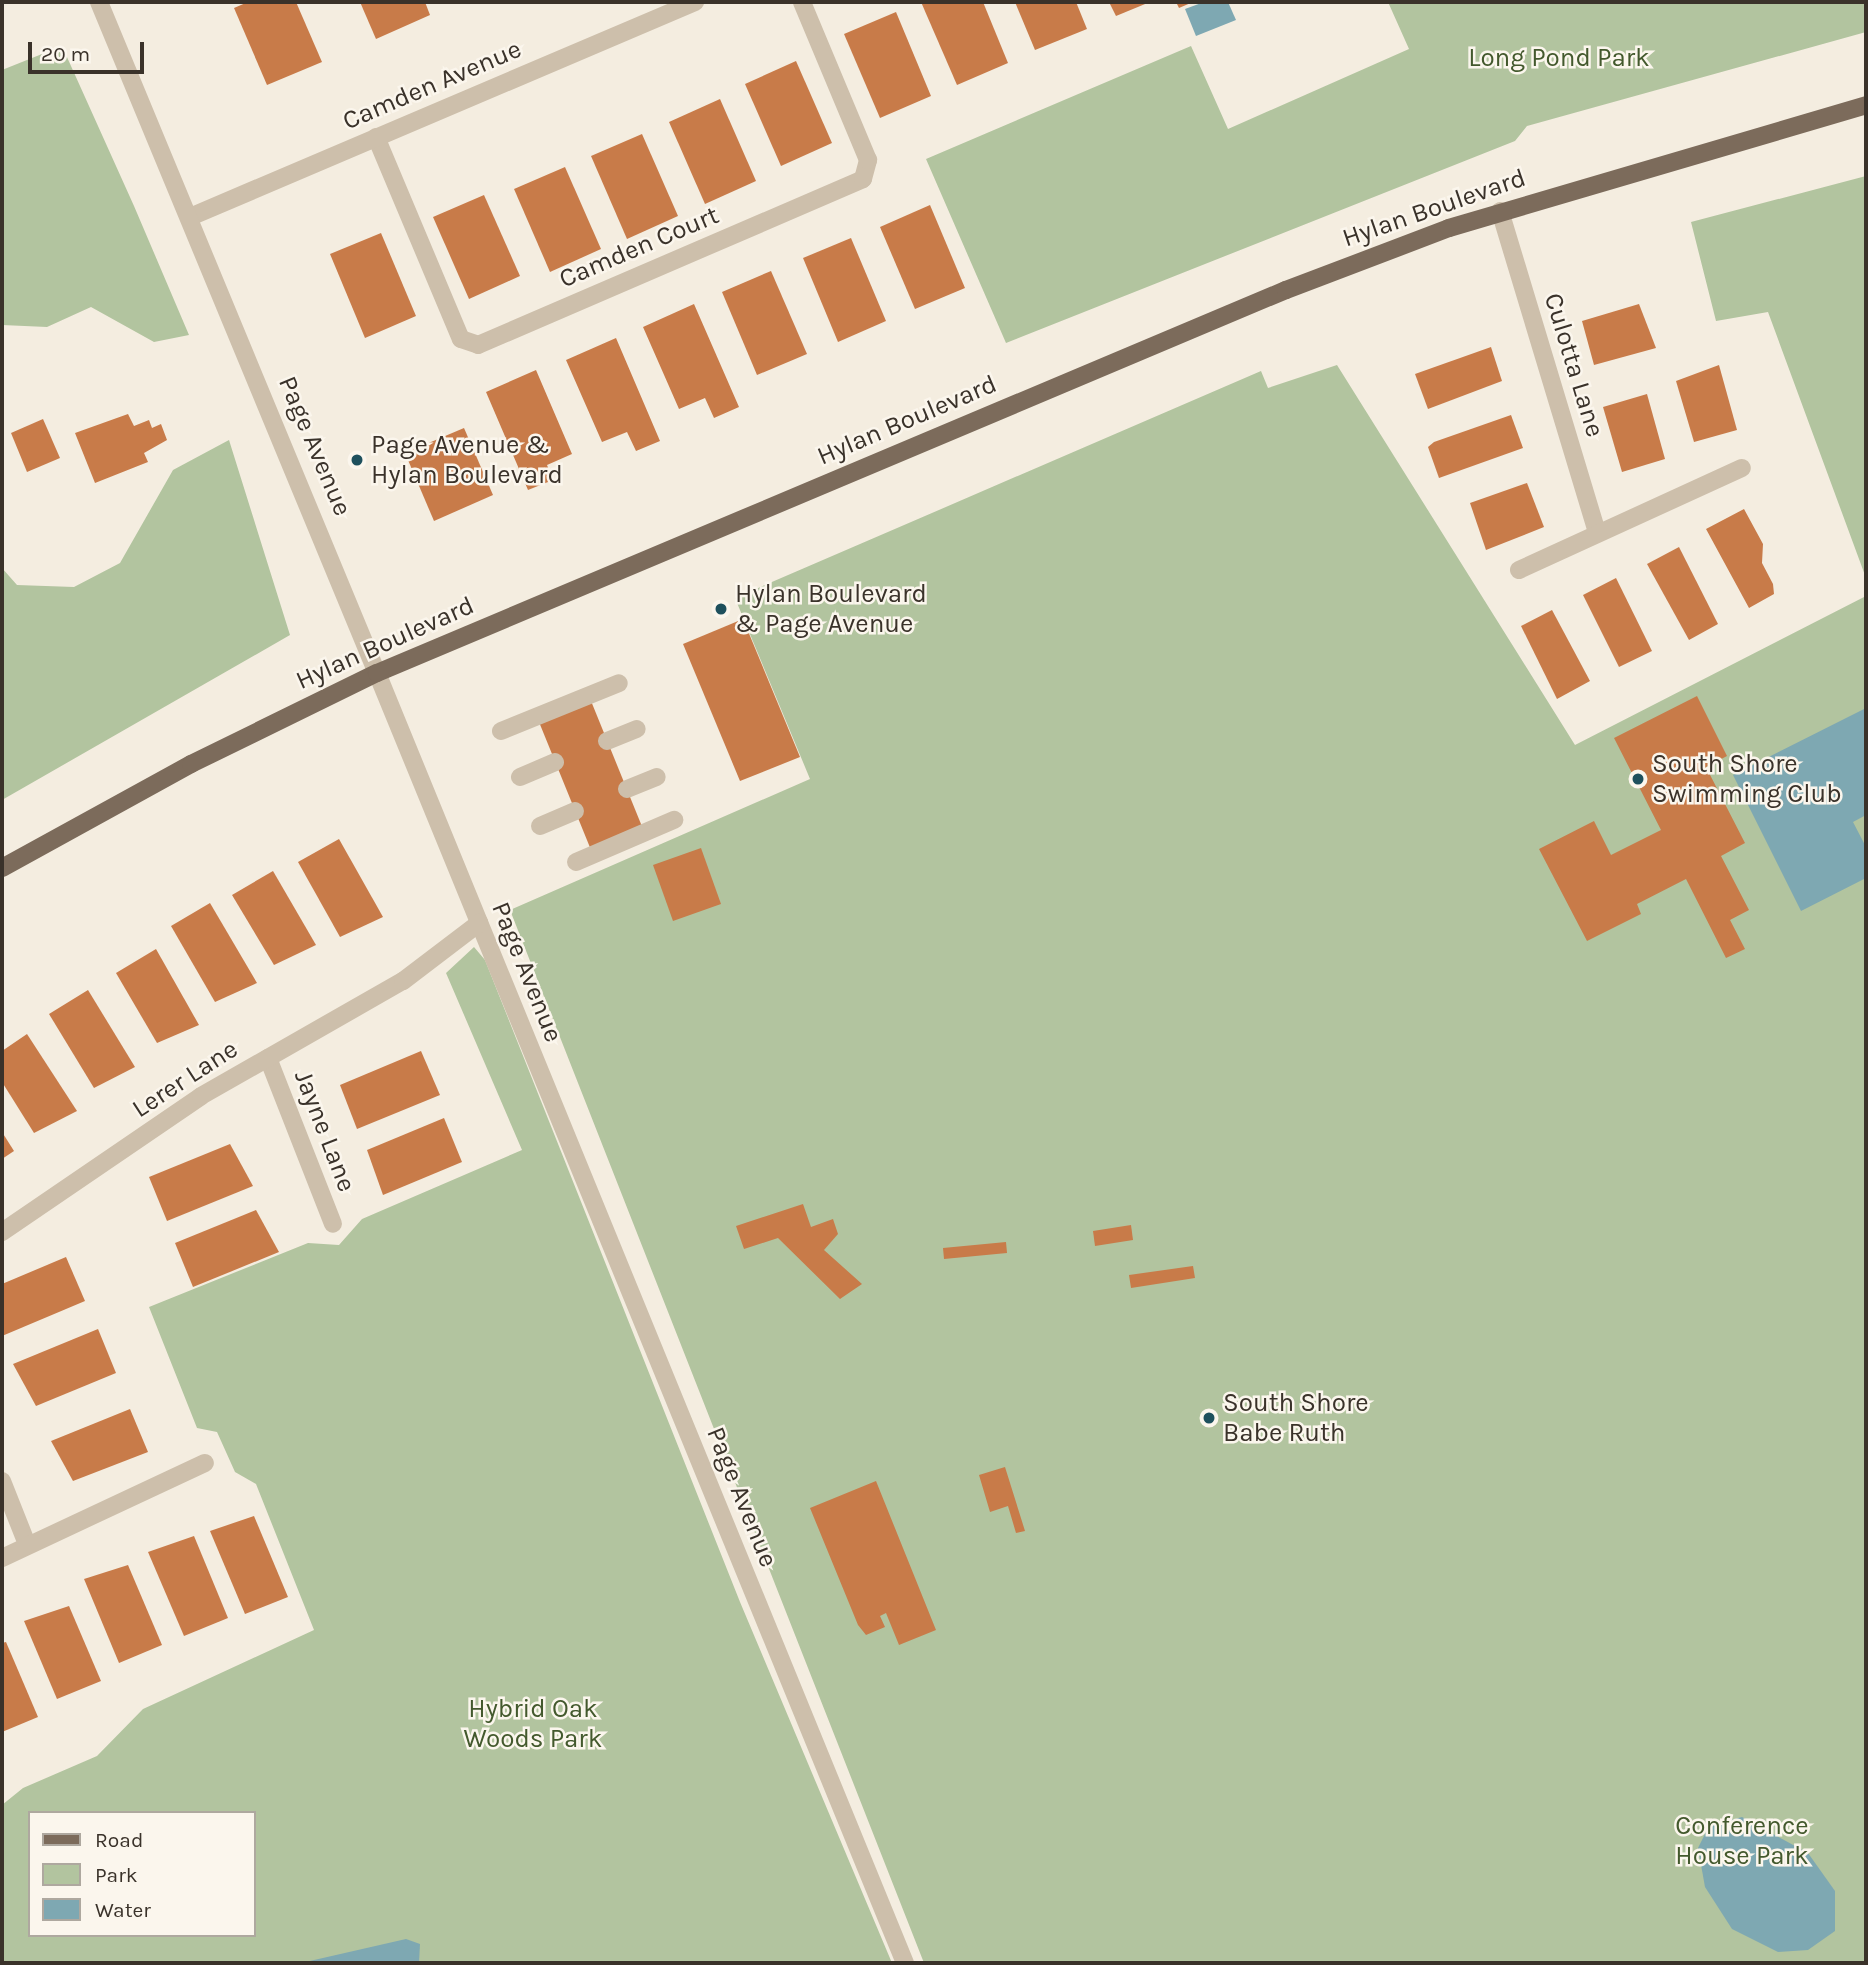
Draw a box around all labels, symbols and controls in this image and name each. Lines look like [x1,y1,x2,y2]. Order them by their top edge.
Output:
scale bar [32,28,147,72]
street label: Camden Avenue [338,33,526,137]
text: 20 m [41,42,90,66]
park label: Long Pond Park [1468,42,1650,74]
street label: Hylan Boulevard [1338,162,1530,254]
street label: Camden Court [555,199,723,295]
street label: Culotta Lane [1537,289,1611,441]
street label: Hylan Boulevard [813,368,1001,472]
street label: Page Avenue [272,372,358,520]
place label: Page Avenue & Hylan Boulevard [371,429,563,490]
marker: Page Avenue & Hylan Boulevard [349,452,365,468]
place label: Hylan Boulevard & Page Avenue [735,578,927,640]
street label: Hylan Boulevard [291,590,479,696]
marker: Hylan Boulevard & Page Avenue [713,601,729,617]
place label: South Shore Swimming Club [1652,748,1842,810]
marker: South Shore Swimming Club [1630,771,1646,787]
street label: Page Avenue [485,897,569,1047]
street label: Lerer Lane [126,1033,244,1125]
street label: Jayne Lane [288,1066,362,1196]
place label: South Shore Babe Ruth [1223,1387,1369,1448]
marker: South Shore Babe Ruth [1201,1410,1217,1426]
street label: Page Avenue [700,1422,784,1572]
park label: Hybrid Oak Woods Park [464,1693,602,1754]
park label: Conference House Park [1675,1810,1809,1871]
legend [28,1811,256,1937]
text: Road [95,1828,143,1852]
text: Park [95,1863,138,1887]
text: Water [95,1898,151,1922]

